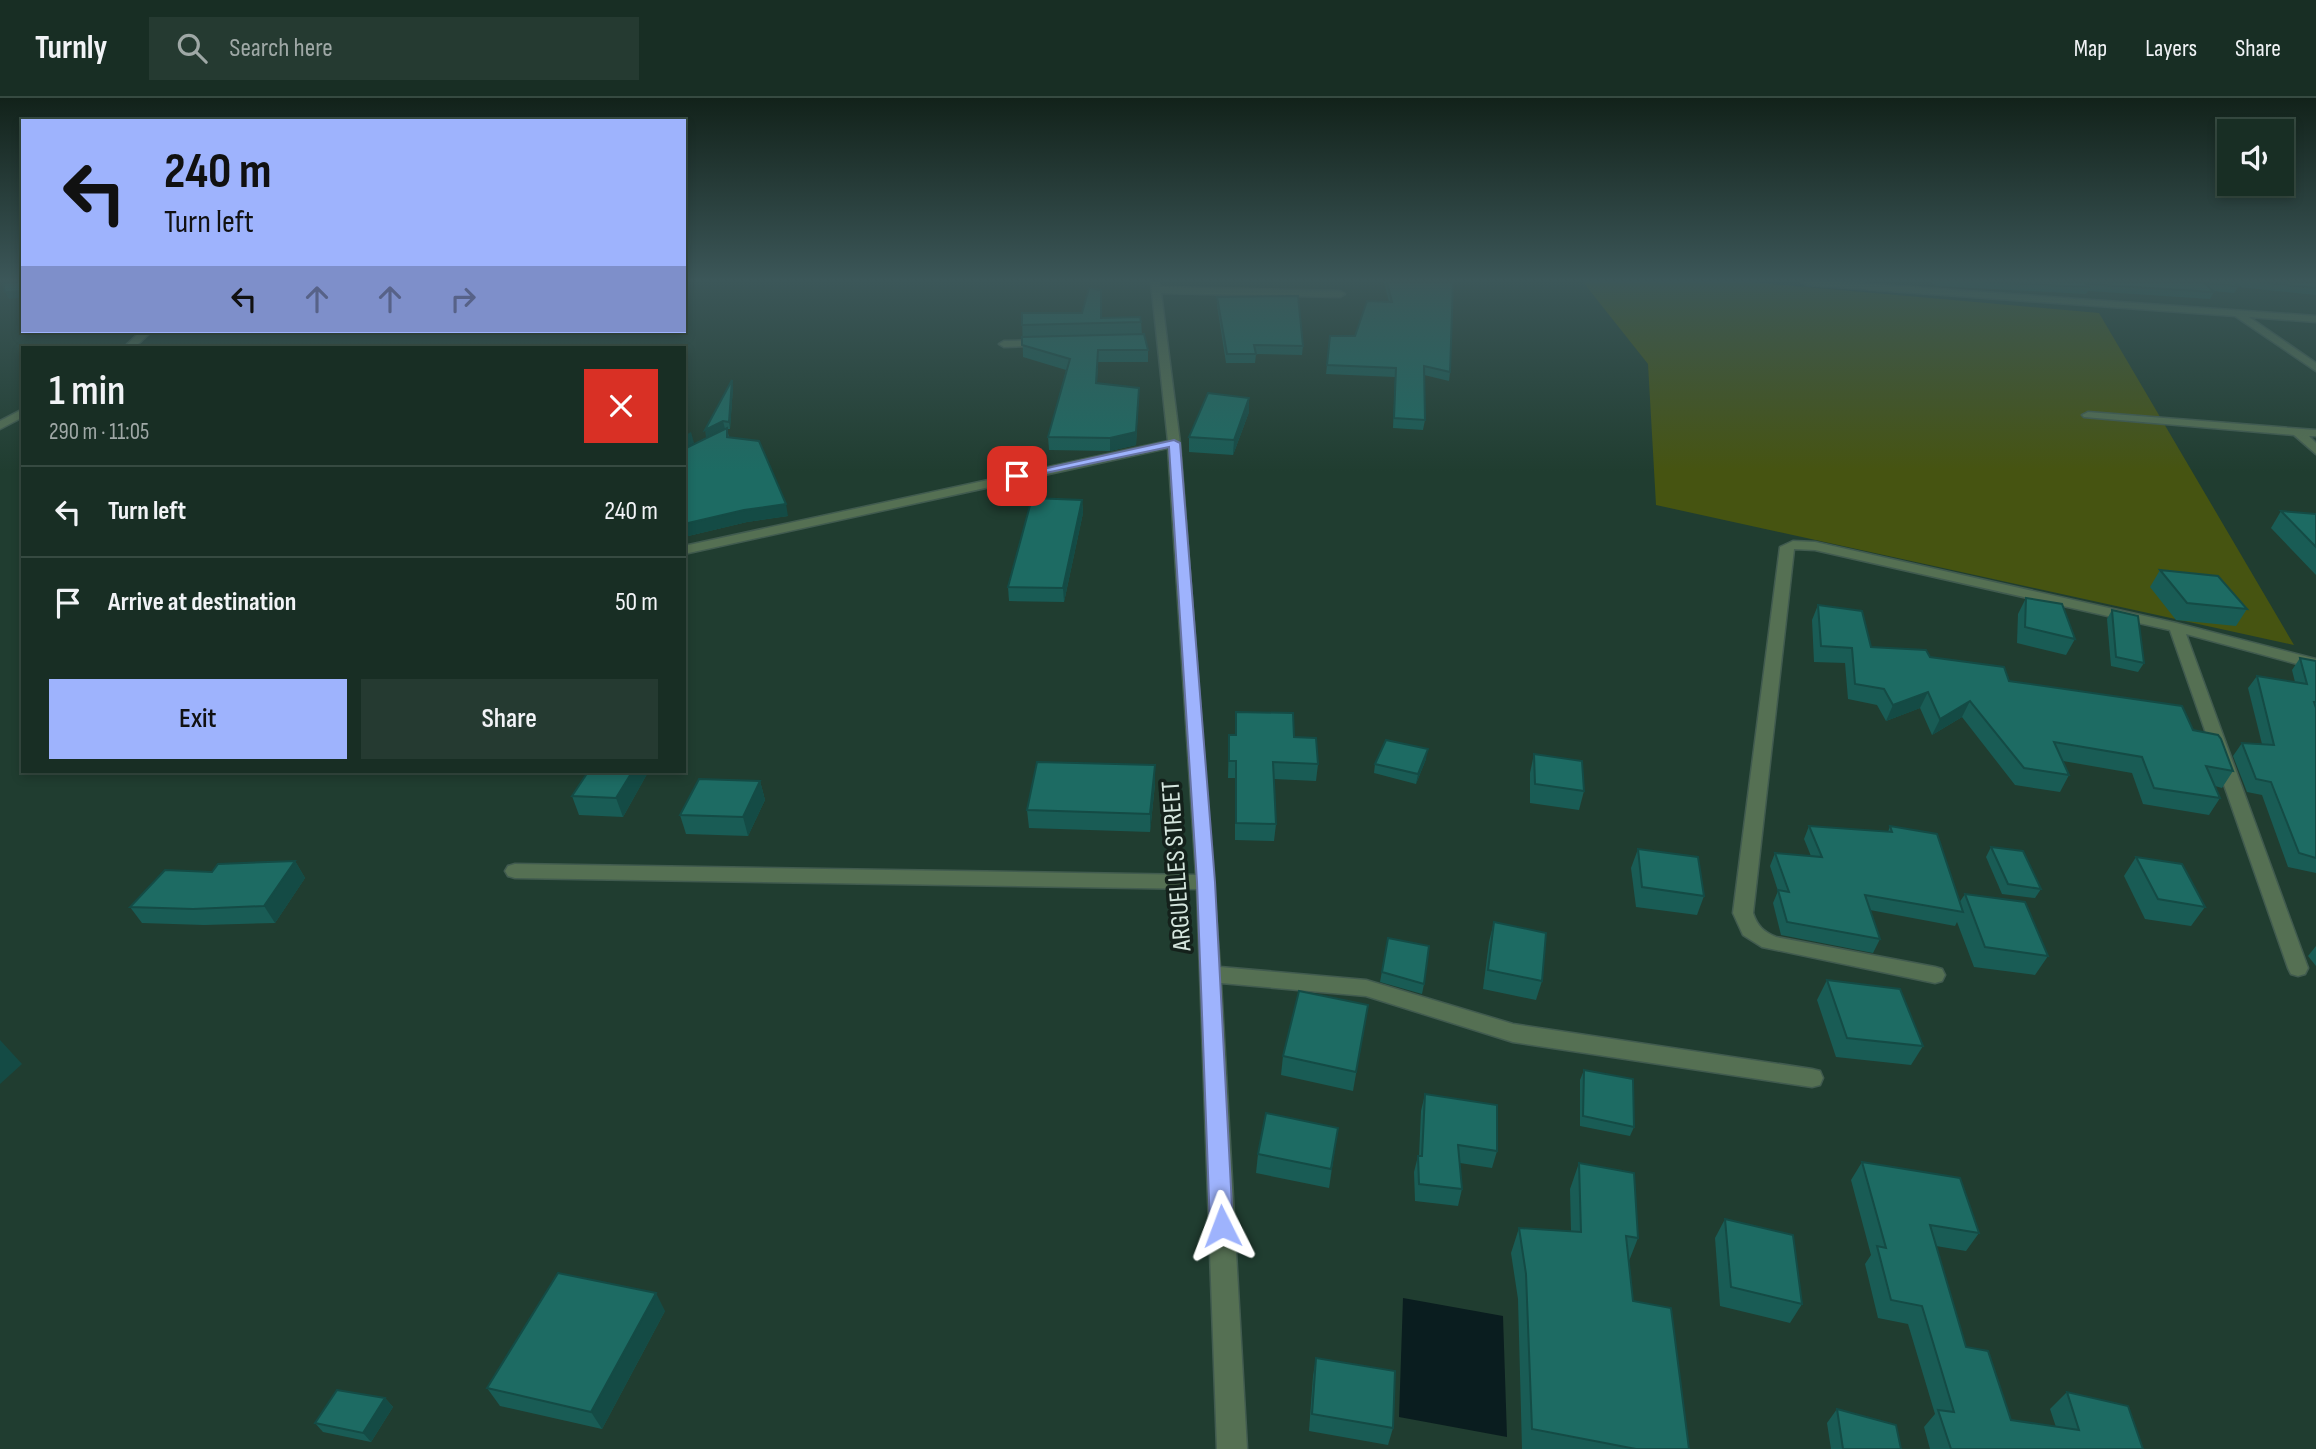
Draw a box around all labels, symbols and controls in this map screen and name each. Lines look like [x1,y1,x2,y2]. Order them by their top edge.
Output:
search box [149,17,639,80]
text: Turnly [35,28,107,68]
icon: search [173,29,211,67]
text: Search here [229,33,333,64]
text: Map [2074,34,2107,63]
text: Layers [2145,34,2197,63]
text: Share [2235,34,2281,63]
map controls [2217,119,2294,196]
button: sound [2217,119,2294,196]
text: 240 m [164,143,272,202]
icon: left [49,147,140,238]
text: Turn left [164,203,254,242]
icon: left [225,280,263,318]
icon: ahead [298,280,336,318]
icon: ahead [371,280,409,318]
icon: right [444,280,482,318]
text: 1 min [49,366,125,417]
button: close [584,369,658,443]
text: 290 m · 11:05 [49,418,149,446]
pin [987,446,1047,506]
icon: arrive [998,457,1036,495]
icon: left [49,493,87,531]
text: Turn left [108,496,186,527]
text: 240 m [604,496,658,527]
icon: arrive [49,584,87,622]
text: Arrive at destination [108,587,296,618]
text: 50 m [615,587,658,618]
button: Exit [49,679,347,759]
button: Share [361,679,658,759]
street label: ARGUELLES STREET [1156,780,1198,953]
position arrow [1185,1189,1259,1263]

